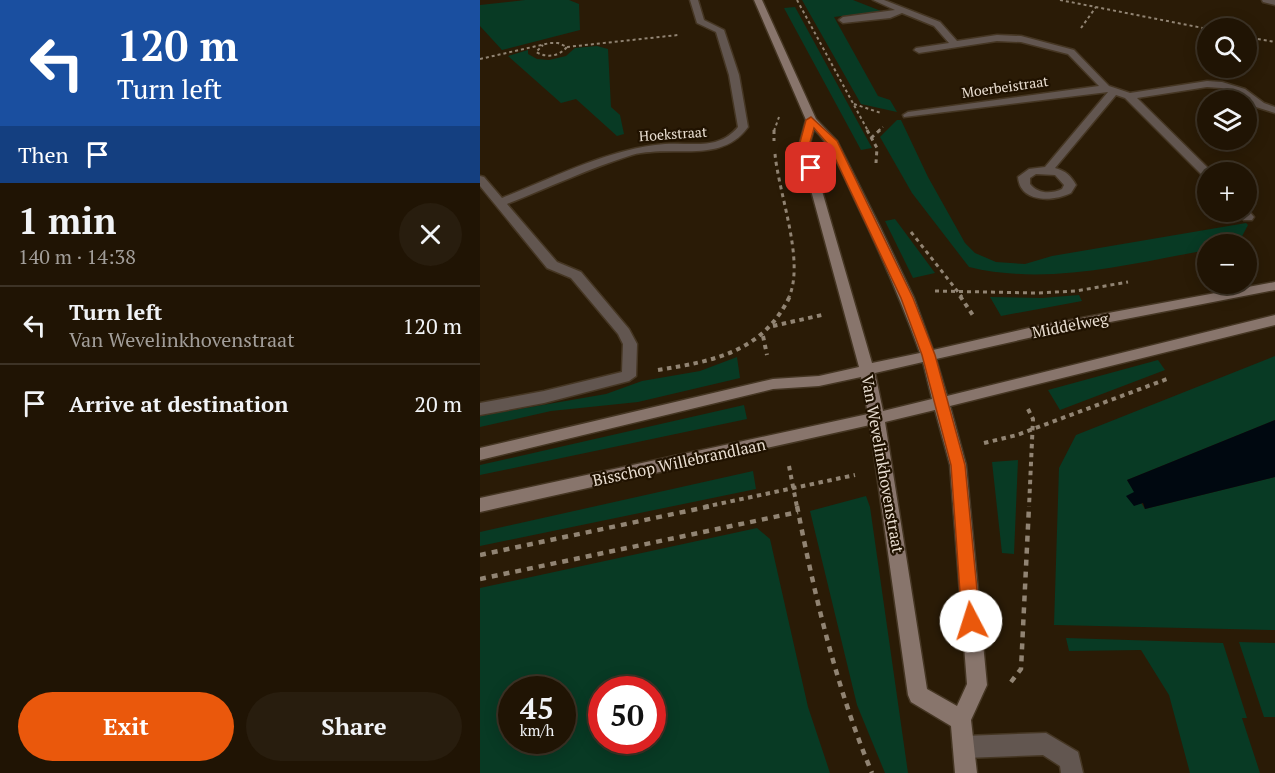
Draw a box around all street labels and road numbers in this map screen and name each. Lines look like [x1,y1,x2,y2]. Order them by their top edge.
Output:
street label: Moerbeistraat [960,71,1050,102]
street label: Hoekstraat [638,122,708,145]
street label: Middelweg [1030,307,1111,343]
street label: Van Wevelinkhovenstraat [856,373,910,555]
street label: Bisschop Willebrandlaan [590,433,768,491]

